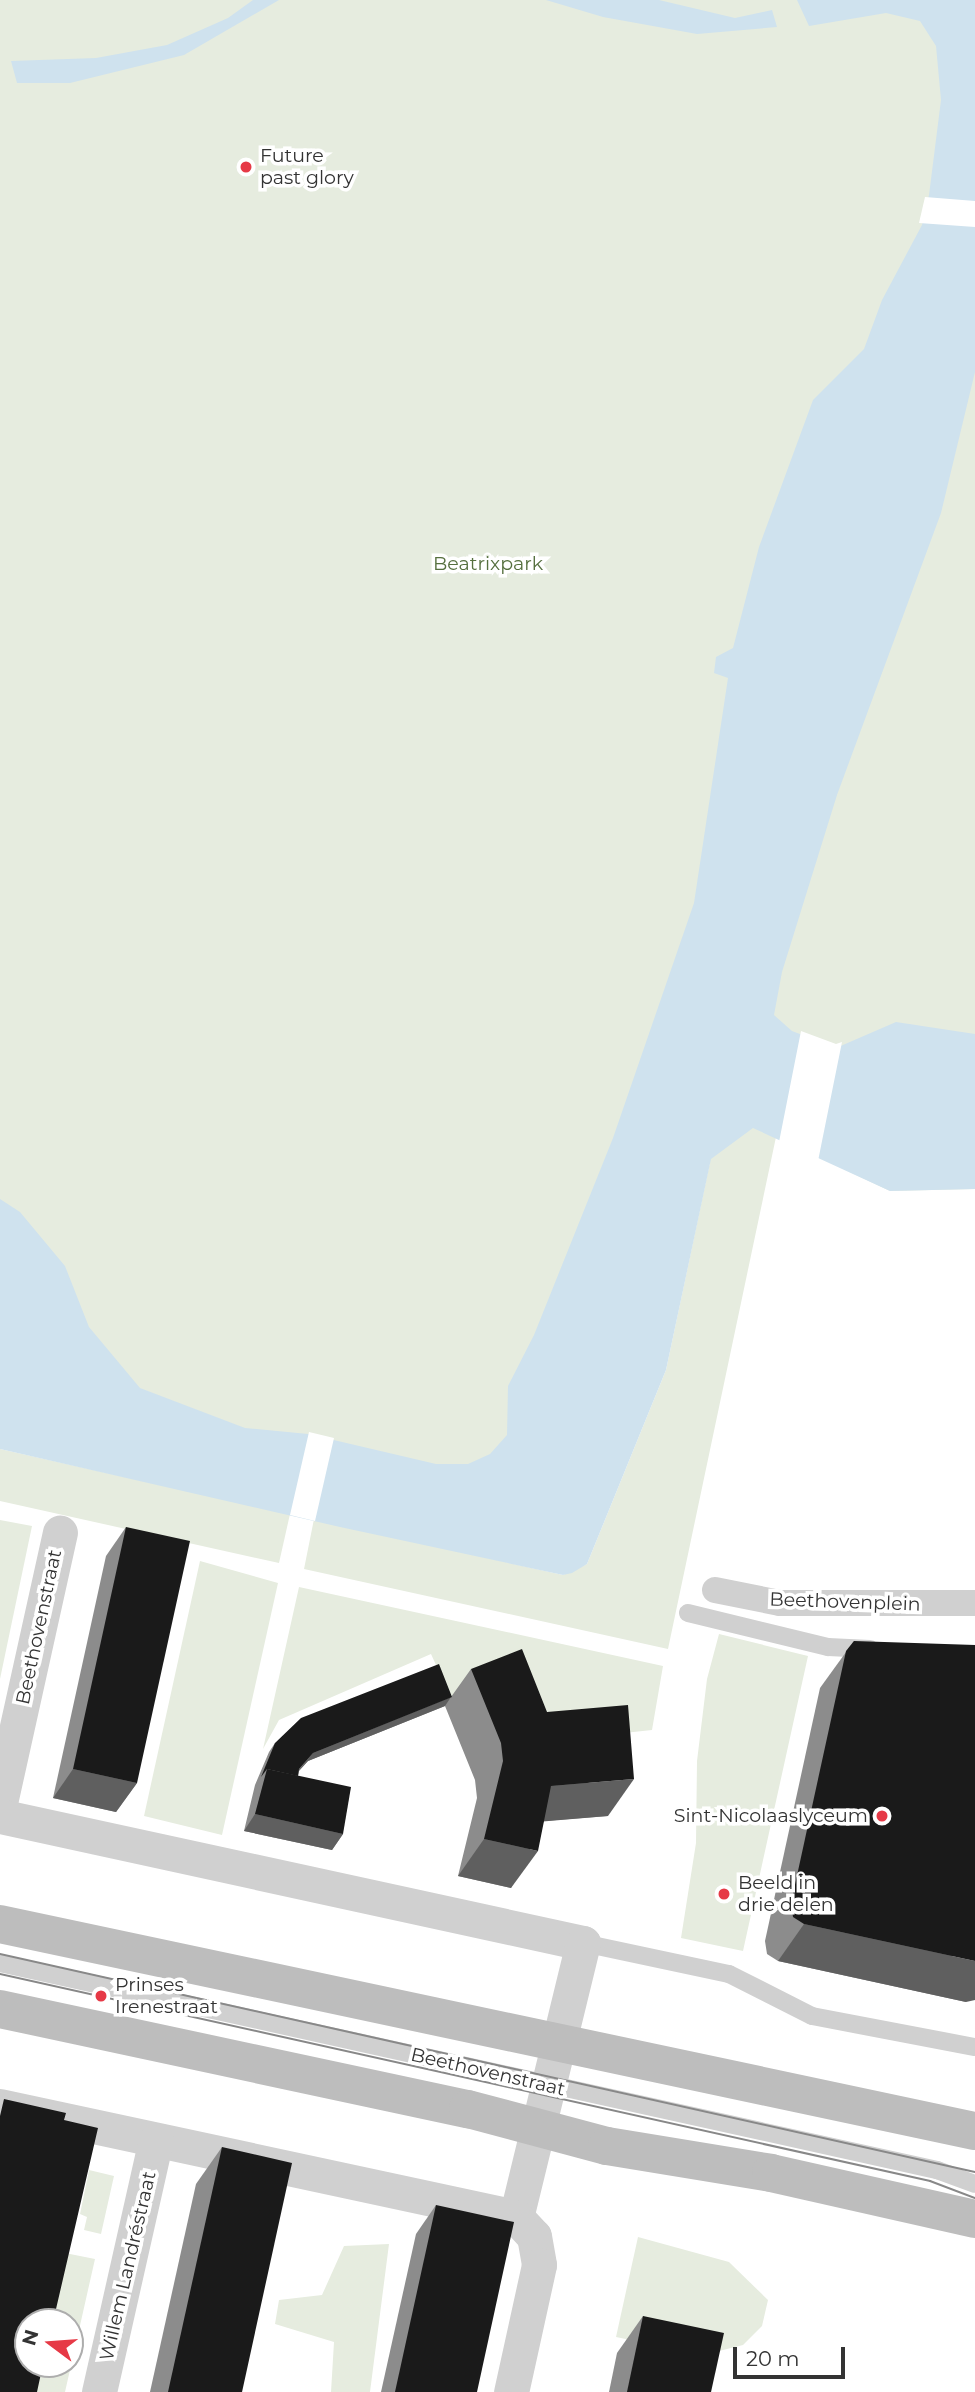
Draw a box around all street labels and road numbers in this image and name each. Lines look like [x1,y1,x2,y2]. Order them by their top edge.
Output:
street label: Beethovenstraat [11,1547,67,1707]
street label: Beethovenplein [769,1588,921,1616]
street label: Beethovenstraat [409,2043,567,2101]
street label: Willem Landréstraat [95,2169,161,2363]

